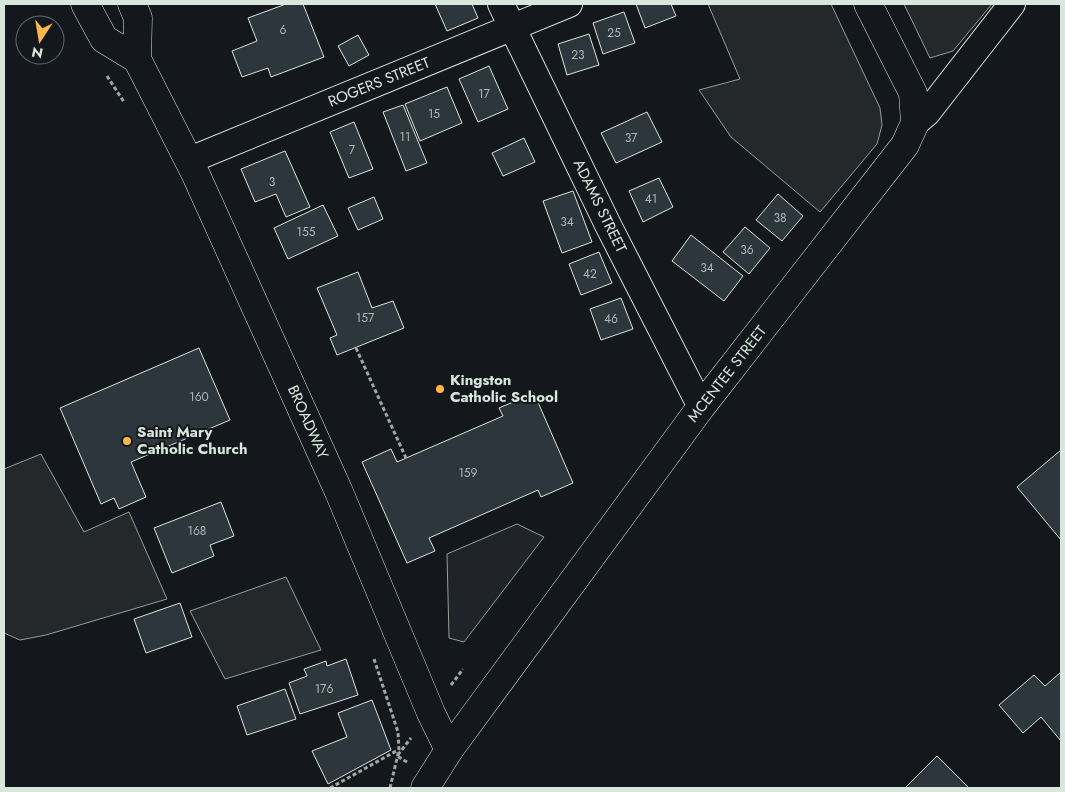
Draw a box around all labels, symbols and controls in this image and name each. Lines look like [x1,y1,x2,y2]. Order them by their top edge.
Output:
north arrow [15,15,65,65]
house number: 6 [280,21,287,39]
house number: 25 [607,24,621,42]
text: N [30,42,45,64]
house number: 23 [571,46,585,64]
street label: ROGERS STREET [325,52,433,112]
house number: 17 [478,85,491,103]
house number: 15 [428,105,440,123]
house number: 11 [400,128,410,146]
house number: 37 [625,129,638,147]
house number: 7 [349,141,356,159]
street label: ADAMS STREET [568,156,632,256]
house number: 3 [269,173,276,191]
house number: 41 [645,190,657,208]
house number: 38 [773,209,787,227]
house number: 34 [560,213,574,231]
house number: 155 [297,223,316,241]
house number: 36 [740,241,754,259]
house number: 34 [700,259,714,277]
house number: 42 [583,265,597,283]
house number: 157 [356,309,375,327]
house number: 46 [604,310,618,328]
street label: MCENTEE STREET [682,321,772,427]
place label: Kingston Catholic School [450,369,558,408]
street label: BROADWAY [282,382,334,463]
marker: Kingston Catholic School [434,383,446,395]
house number: 160 [189,388,209,406]
place label: Saint Mary Catholic Church [137,421,247,460]
marker: Saint Mary Catholic Church [121,435,133,447]
house number: 159 [458,464,478,482]
house number: 168 [188,522,206,540]
house number: 176 [315,680,333,698]

